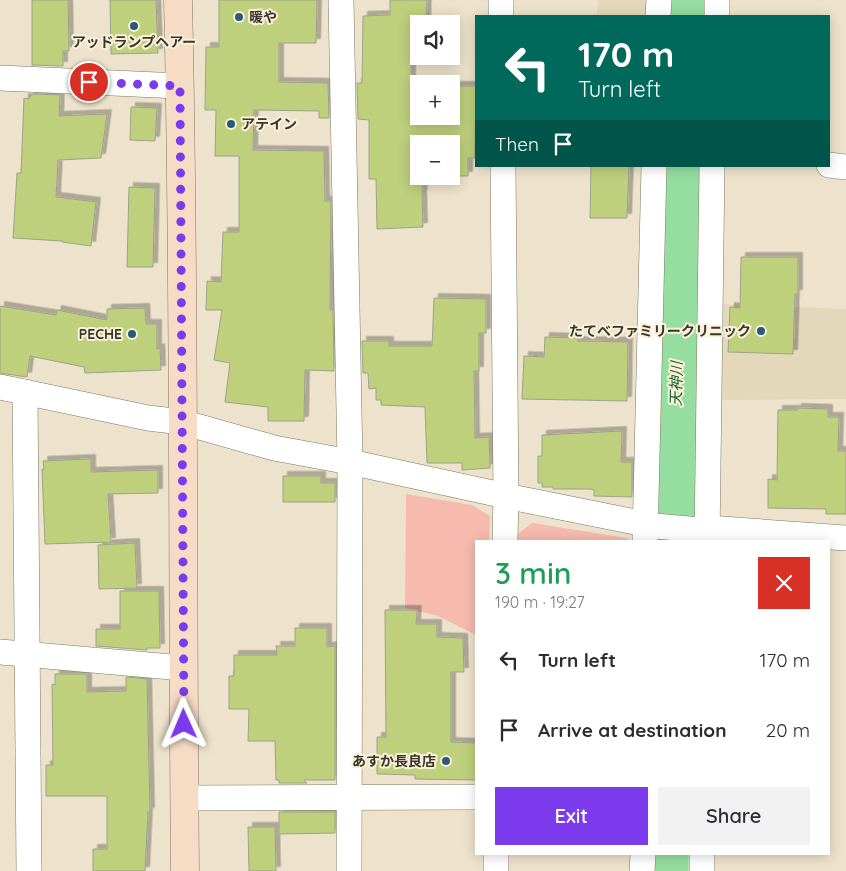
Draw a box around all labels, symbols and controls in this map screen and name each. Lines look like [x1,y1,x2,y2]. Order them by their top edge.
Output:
place label: 暖や [249,8,277,26]
marker: 暖や [233,11,245,23]
map controls [410,15,460,185]
button: sound [410,15,460,65]
marker: アッドランプヘアー [128,20,140,32]
text: 170 m [578,32,674,76]
place label: アッドランプヘアー [72,33,196,51]
icon: left [495,35,560,100]
pin [68,61,110,103]
icon: arrive [75,68,103,96]
button: + [410,75,460,125]
text: Turn left [578,75,661,103]
place label: アテイン [241,115,297,133]
marker: アテイン [225,118,237,130]
icon: arrive [549,130,577,158]
text: Then [495,132,539,156]
button: − [410,135,460,185]
place label: たてべファミリークリニック [569,322,751,340]
place label: PECHE [79,325,122,343]
marker: たてべファミリークリニック [755,325,767,337]
marker: PECHE [126,328,138,340]
water label: 天神川 [666,359,686,407]
text: 3 min [495,554,571,592]
button: close [758,557,810,609]
text: 190 m · 19:27 [495,592,585,612]
icon: left [495,646,523,674]
text: Turn left [538,648,616,672]
text: 170 m [759,648,810,672]
position arrow [157,697,209,749]
icon: arrive [495,716,523,744]
text: Arrive at destination [538,718,727,742]
text: 20 m [766,718,810,742]
place label: あすか長良店 [352,752,436,770]
marker: あすか長良店 [440,755,452,767]
button: Exit [495,787,648,845]
button: Share [658,787,810,845]

